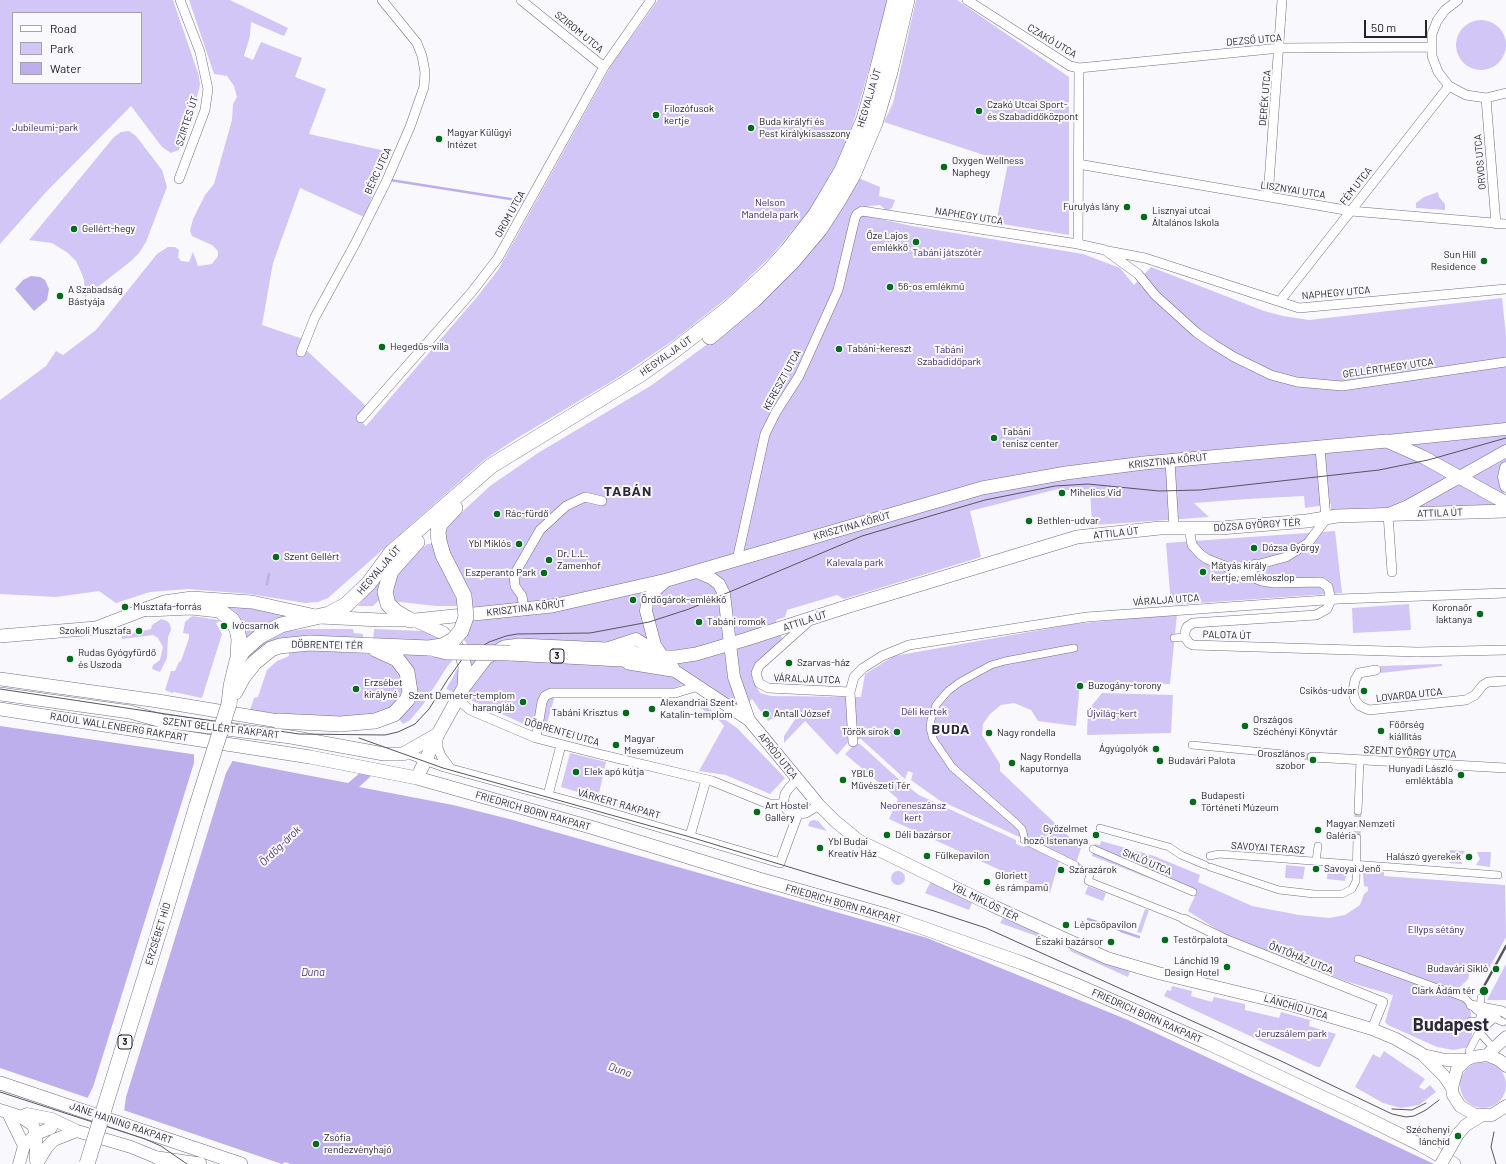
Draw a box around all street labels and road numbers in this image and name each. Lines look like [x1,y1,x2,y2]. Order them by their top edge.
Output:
street label: SZIROM UTCA [552,9,606,55]
street label: CZAKÓ UTCA [1025,22,1079,60]
street label: DEZSŐ UTCA [1226,32,1282,48]
street label: HEGYALJA ÚT [854,67,884,129]
street label: DERÉK UTCA [1257,69,1273,127]
street label: SZIRTES ÚT [173,95,201,147]
street label: ORVOS UTCA [1472,134,1488,190]
street label: BÉRC UTCA [362,146,394,196]
street label: FÉM UTCA [1338,165,1374,207]
street label: LISZNYAI UTCA [1260,179,1326,201]
street label: OROM UTCA [492,189,528,239]
street label: NAPHEGY UTCA [934,205,1004,227]
street label: NAPHEGY UTCA [1301,284,1371,302]
street label: HEGYALJA ÚT [638,334,694,378]
street label: KERESZT UTCA [760,348,804,412]
street label: GELLÉRTHEGY UTCA [1342,356,1434,380]
street label: KRISZTINA KÖRÚT [1128,451,1208,471]
street label: ATTILA ÚT [1417,506,1463,520]
street label: KRISZTINA KÖRÚT [812,509,892,543]
street label: DÓZSA GYÖRGY TÉR [1213,516,1301,534]
street label: ATTILA ÚT [1093,525,1139,541]
street label: HEGYALJA ÚT [354,543,404,597]
street label: VÁRALJA UTCA [1132,592,1200,608]
street label: KRISZTINA KÖRÚT [486,597,566,619]
street label: ATTILA ÚT [781,608,829,634]
street label: PALOTA ÚT [1202,628,1252,642]
street label: DÖBRENTEI TÉR [291,638,363,652]
road number: 3 [550,649,564,663]
street label: VÁRALJA UTCA [773,672,841,686]
street label: LOVARDA UTCA [1375,686,1443,704]
street label: RAOUL WALLENBERG RAKPART [49,710,189,744]
street label: SZENT GELLÉRT RAKPART [162,715,280,741]
street label: DÖBRENTEI UTCA [523,716,601,748]
street label: APRÓD UTCA [756,730,800,782]
street label: SZENT GYÖRGY UTCA [1363,744,1457,760]
street label: VÁRKERT RAKPART [576,786,662,822]
street label: FRIEDRICH BORN RAKPART [474,789,592,833]
street label: SAVOYAI TERASZ [1231,839,1305,857]
street label: SIKLÓ UTCA [1121,846,1173,878]
street label: YBL MIKLÓS TÉR [950,881,1020,923]
street label: FRIEDRICH BORN RAKPART [784,882,902,926]
street label: ERZSÉBET HÍD [143,901,173,967]
street label: ÖNTŐHÁZ UTCA [1267,940,1335,976]
street label: FRIEDRICH BORN RAKPART [1090,986,1204,1046]
street label: LÁNCHÍD UTCA [1263,992,1329,1022]
road number: 3 [118,1035,132,1049]
street label: JANE HAINING RAKPART [68,1100,174,1146]

